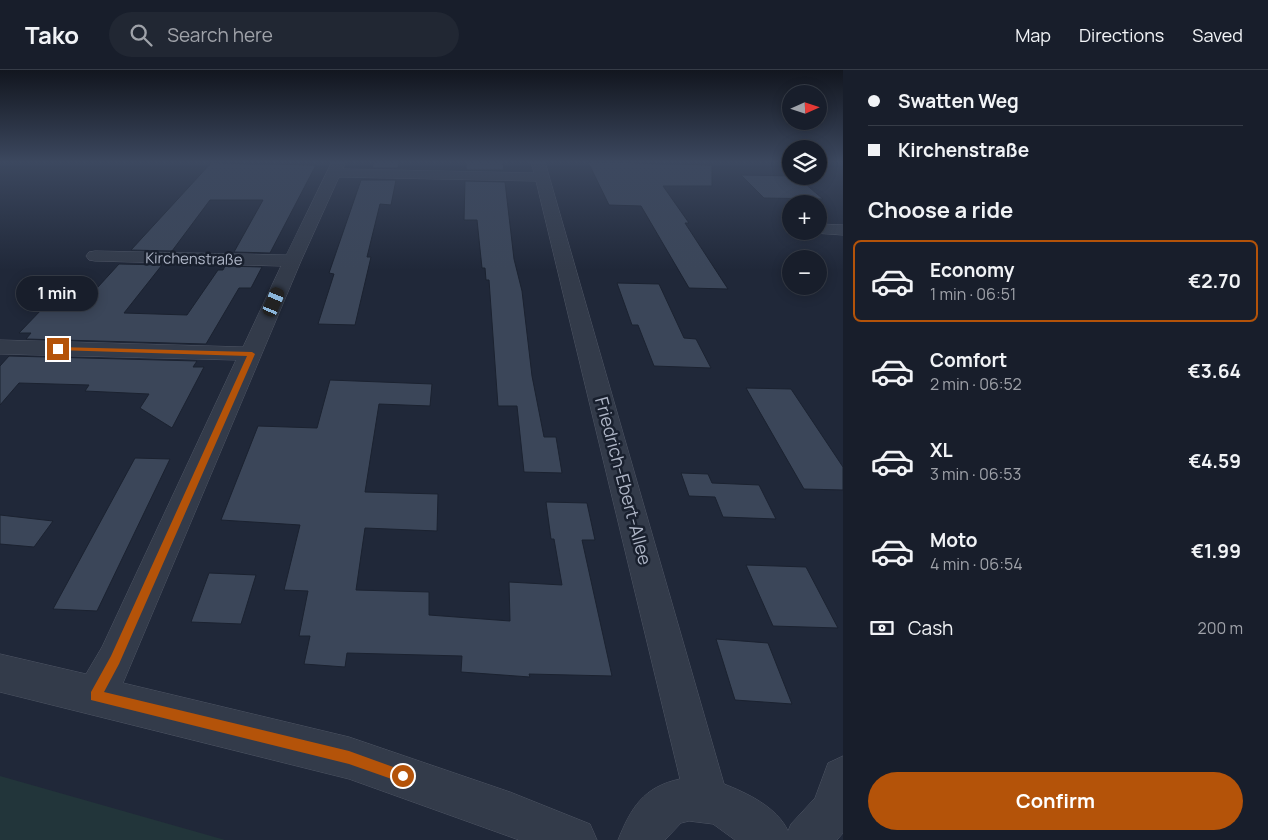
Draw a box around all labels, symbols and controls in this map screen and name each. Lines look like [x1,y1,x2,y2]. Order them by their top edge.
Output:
search box [109,12,459,57]
text: Tako [25,18,79,51]
icon: search [127,21,155,49]
text: Search here [167,22,273,48]
text: Map [1015,23,1051,47]
text: Directions [1079,23,1164,47]
text: Saved [1192,23,1243,47]
north arrow [782,85,828,130]
map controls [782,85,827,295]
text: Swatten Weg [898,88,1019,114]
text: Kirchenstraße [898,137,1029,163]
button: layers [782,140,827,185]
button: + [782,195,827,240]
text: Choose a ride [868,195,1013,225]
street label: Kirchenstraße [145,247,243,270]
button: − [782,250,827,295]
text: Economy [930,257,1014,283]
icon: car [870,259,915,304]
text: €2.70 [1188,268,1241,294]
callout: 1 min [17,276,99,312]
text: 1 min [37,282,77,304]
text: 1 min · 06:51 [930,283,1016,305]
car [261,285,286,319]
route end [47,338,69,360]
text: Comfort [930,347,1007,373]
icon: car [870,349,915,394]
text: €3.64 [1188,358,1241,384]
text: 2 min · 06:52 [930,373,1022,395]
street label: Friedrich-Ebert-Allee [590,394,658,567]
text: XL [930,437,953,463]
icon: car [870,439,915,484]
text: €4.59 [1189,448,1241,474]
text: 3 min · 06:53 [930,463,1021,485]
text: Moto [930,527,977,553]
icon: car [870,529,915,574]
text: €1.99 [1191,538,1241,564]
text: 4 min · 06:54 [930,553,1023,575]
icon: cash [868,614,896,642]
text: Cash [908,615,953,641]
text: 200 m [1198,617,1243,639]
route start [392,765,414,787]
button: Confirm [868,772,1243,830]

